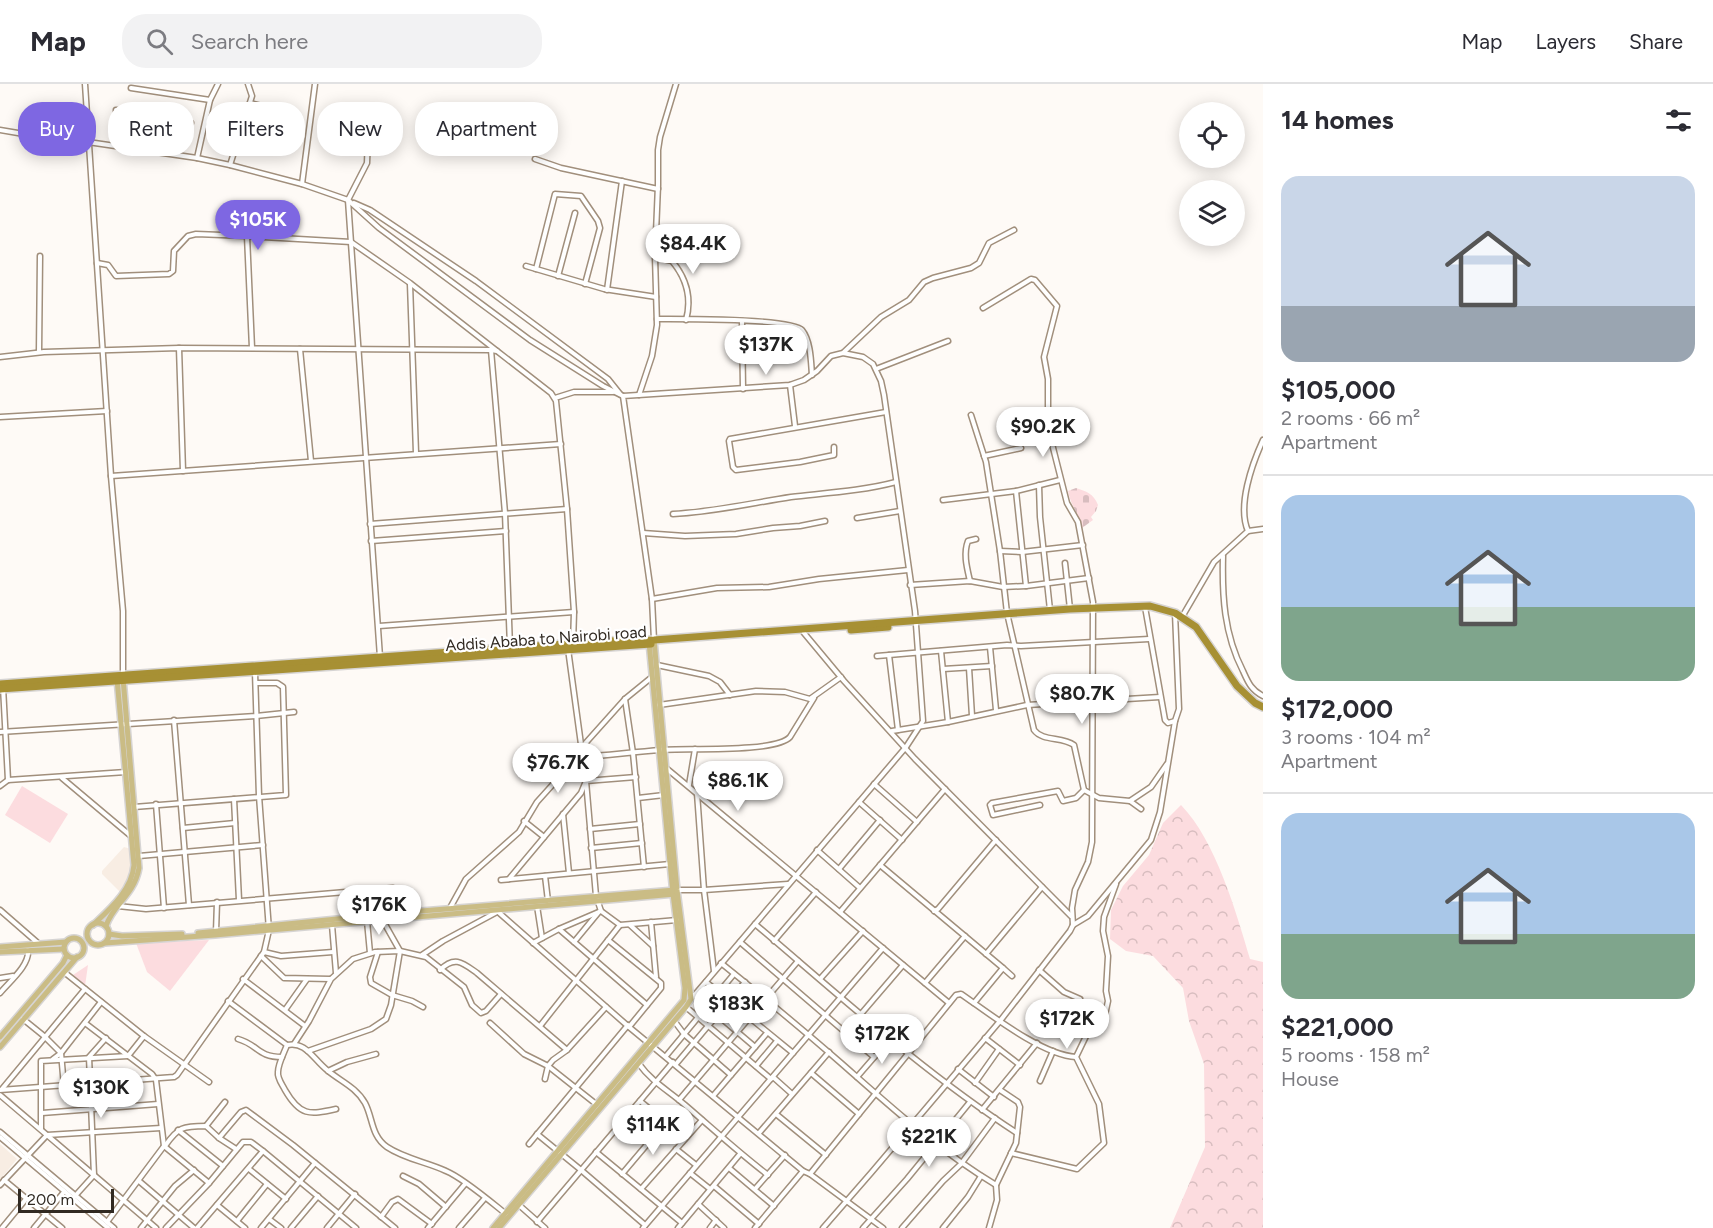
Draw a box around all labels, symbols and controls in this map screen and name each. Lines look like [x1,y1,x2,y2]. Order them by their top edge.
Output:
search box [122,14,542,68]
text: Map [30,24,86,58]
icon: search [143,25,176,58]
text: Search here [191,28,308,55]
text: Map [1462,29,1502,54]
text: Layers [1535,29,1596,54]
text: Share [1629,29,1683,54]
chip: Buy [18,102,96,156]
chip: Rent [108,102,194,156]
chip: Filters [206,102,305,156]
chip: New [317,102,403,156]
chip: Apartment [415,102,558,156]
map controls [1179,102,1245,246]
button: locate [1179,102,1245,168]
text: 14 homes [1281,104,1394,136]
icon: filters [1662,104,1695,137]
button: layers [1179,180,1245,246]
pin: $105K [216,200,300,251]
text: $105K [229,207,287,231]
icon: home [1434,215,1542,323]
pin: $84.4K [644,224,742,275]
text: $84.4K [660,231,726,255]
pin: $137K [724,325,808,376]
text: $137K [738,332,794,356]
text: $105,000 [1281,374,1396,406]
text: 2 rooms · 66 m² [1281,406,1420,430]
pin: $90.2K [994,407,1092,458]
text: $90.2K [1010,414,1076,438]
text: Apartment [1281,430,1378,454]
icon: home [1434,534,1542,642]
street label: Addis Ababa to Nairobi road [445,622,647,655]
pin: $80.7K [1033,674,1131,725]
text: $80.7K [1049,681,1115,705]
text: $172,000 [1281,693,1393,725]
text: 3 rooms · 104 m² [1281,725,1431,749]
pin: $76.7K [509,743,607,794]
text: Apartment [1281,749,1378,773]
text: $76.7K [526,750,590,774]
pin: $86.1K [689,761,787,812]
text: $86.1K [707,768,769,792]
icon: home [1434,852,1542,960]
pin: $176K [337,885,421,936]
text: $176K [351,892,407,916]
pin: $183K [694,984,778,1035]
text: $183K [708,991,764,1015]
pin: $172K [1025,999,1109,1050]
text: $172K [1039,1006,1095,1030]
text: $221,000 [1281,1011,1394,1043]
pin: $172K [840,1014,924,1065]
text: $172K [854,1021,910,1045]
text: 5 rooms · 158 m² [1281,1043,1430,1067]
text: House [1281,1067,1339,1091]
pin: $130K [59,1068,143,1119]
text: $130K [73,1075,129,1099]
pin: $114K [611,1105,695,1156]
text: $114K [626,1112,680,1136]
pin: $221K [887,1117,971,1168]
text: $221K [901,1124,957,1148]
scale bar [18,1186,114,1214]
text: 200 m [27,1190,74,1209]

